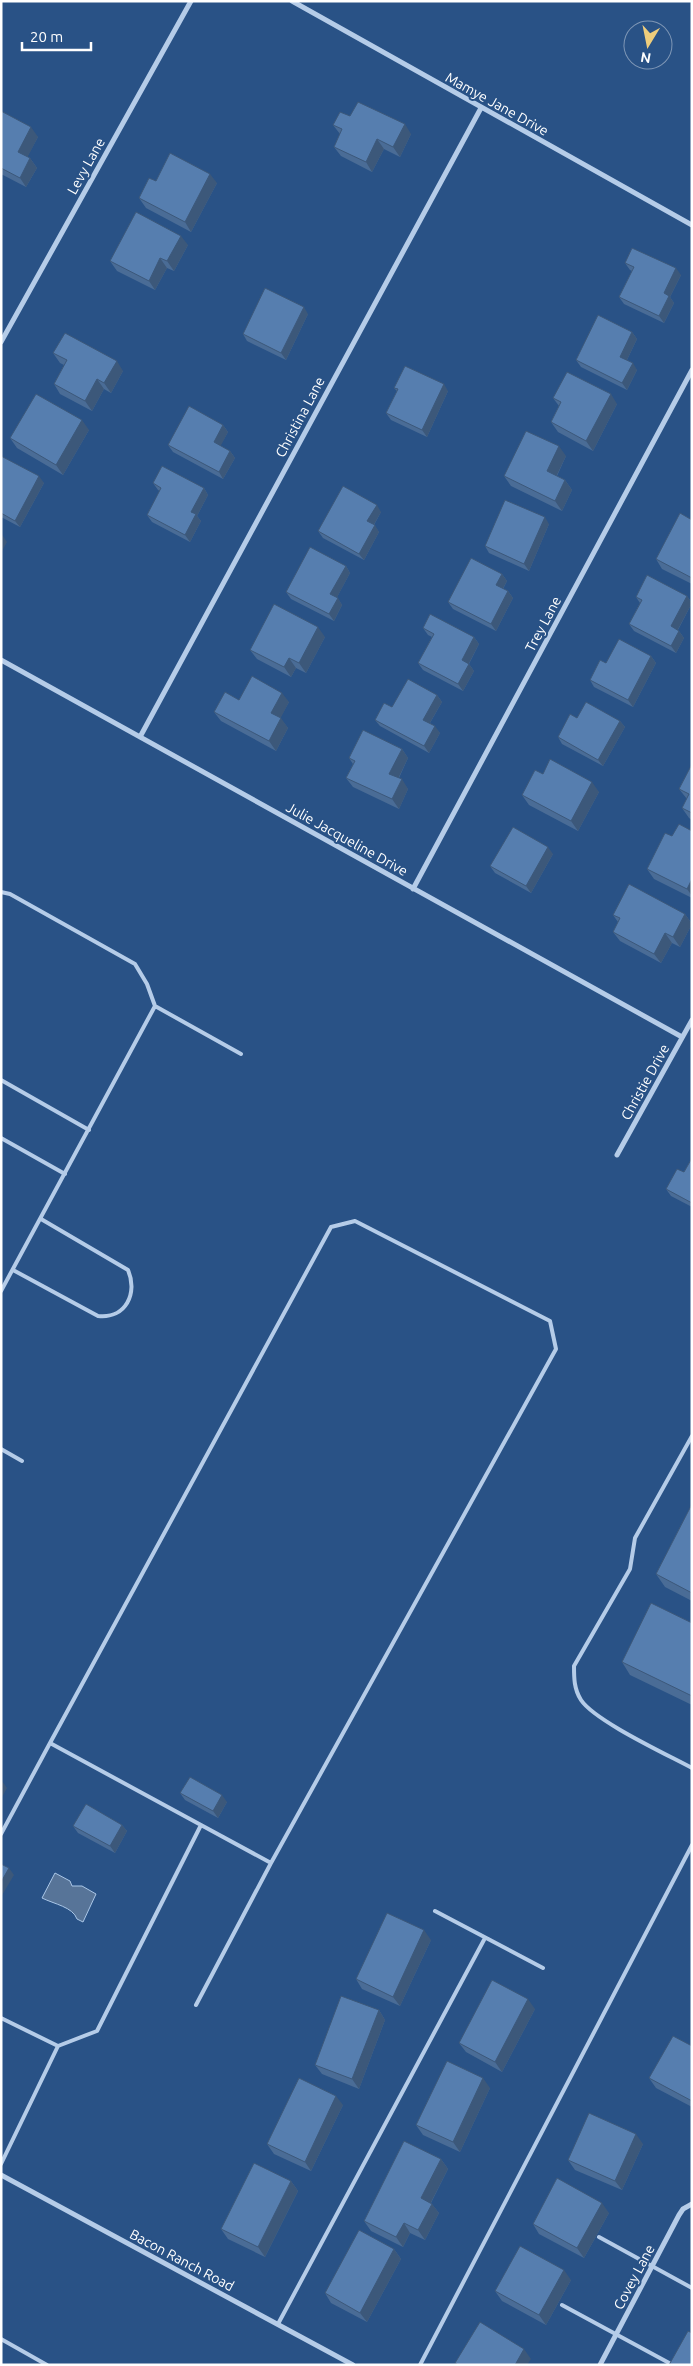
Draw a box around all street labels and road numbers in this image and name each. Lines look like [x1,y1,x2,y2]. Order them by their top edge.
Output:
street label: Mamye Jane Drive [443,69,551,139]
street label: Levy Lane [64,135,108,197]
street label: Christina Lane [272,374,328,460]
street label: Trey Lane [522,594,564,654]
street label: Julie Jacqueline Drive [283,799,411,879]
street label: Christie Drive [618,1041,672,1123]
street label: Bacon Ranch Road [127,2226,237,2294]
street label: Covey Lane [610,2242,658,2312]

